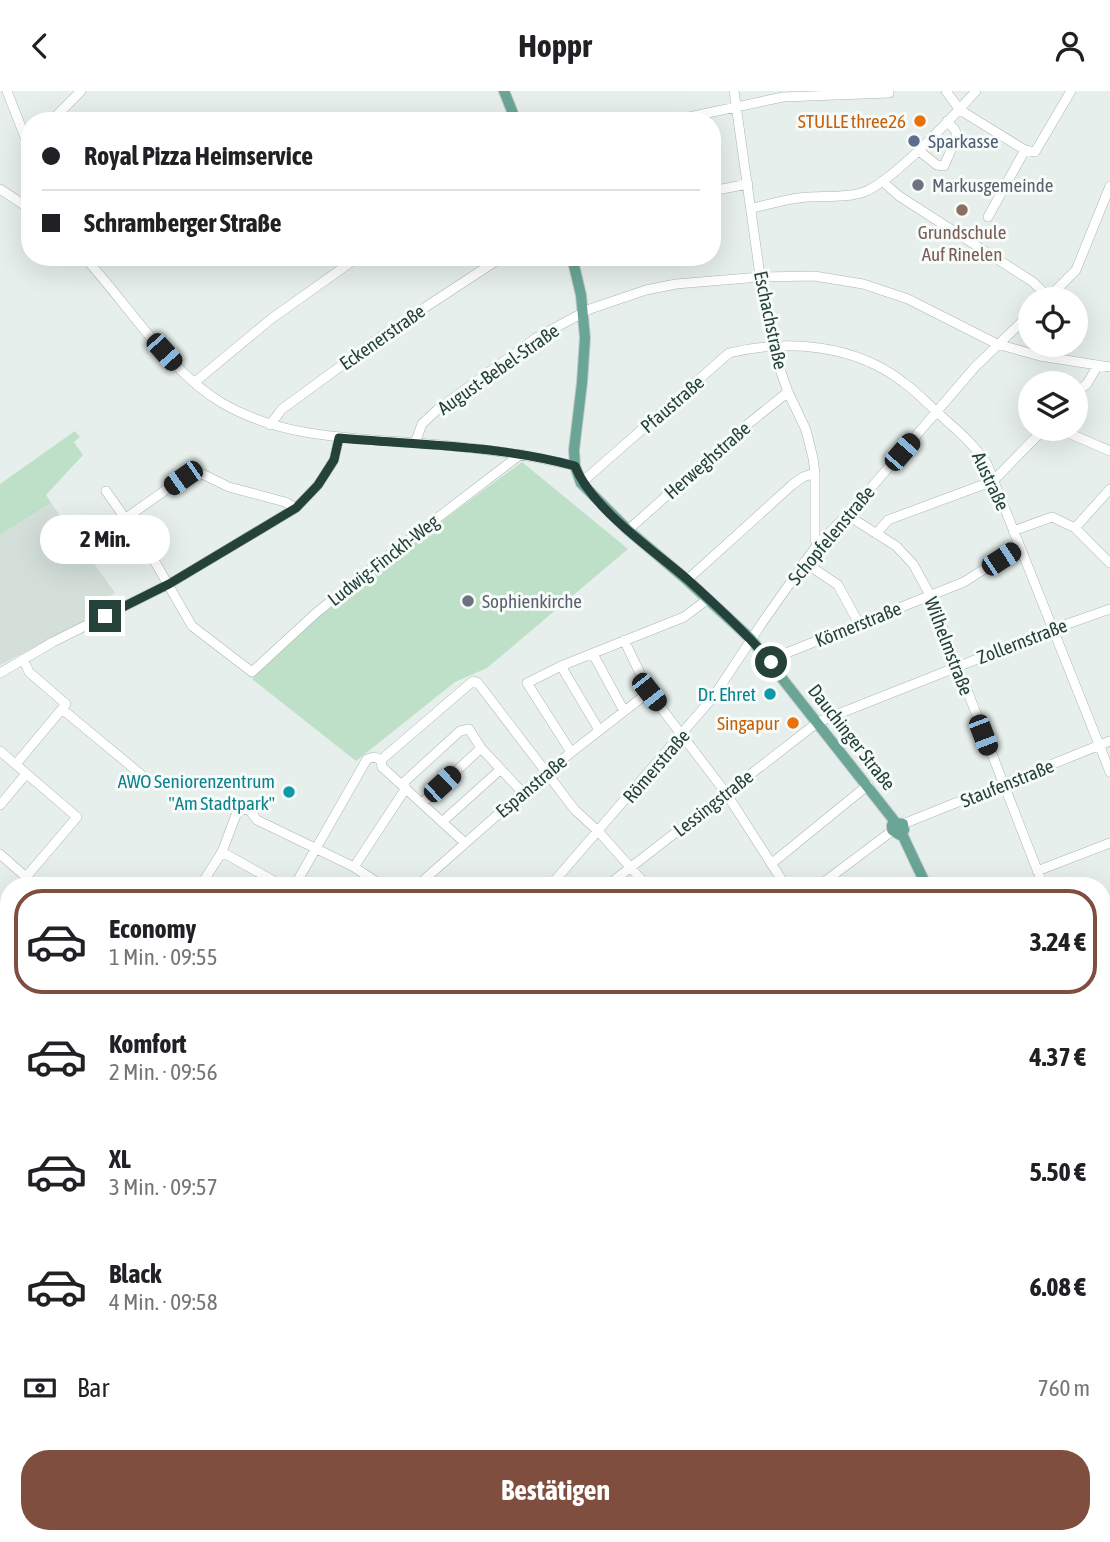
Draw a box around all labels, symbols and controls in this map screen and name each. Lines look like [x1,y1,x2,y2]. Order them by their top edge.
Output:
icon: back [21,27,59,65]
text: Hoppr [518,27,592,64]
icon: person [1051,27,1089,65]
place label: STULLE three26 [798,110,906,132]
marker: STULLE three26 [912,113,928,129]
place label: Sparkasse [928,130,999,152]
marker: Sparkasse [906,133,922,149]
text: Royal Pizza Heimservice [84,141,313,171]
place label: Markusgemeinde [932,174,1053,196]
marker: Markusgemeinde [910,177,926,193]
marker: Grundschule Auf Rinelen [954,202,970,218]
text: Schramberger Straße [84,208,282,238]
place label: Grundschule Auf Rinelen [918,221,1006,265]
street label: Eschachstraße [750,269,792,371]
map controls [1018,287,1088,441]
button: locate [1018,287,1088,357]
street label: Eckenerstraße [335,300,429,374]
street label: August-Bebel-Straße [433,319,563,419]
car [143,329,186,375]
street label: Pfaustraße [636,371,708,437]
button: layers [1018,371,1088,441]
street label: Herweghstraße [660,417,754,503]
car [881,429,924,475]
street label: Austraße [968,448,1014,514]
car [160,457,207,499]
street label: Schopfelenstraße [783,481,879,589]
street label: Ludwig-Finckh-Weg [323,509,444,610]
callout: 2 Min. [40,515,170,563]
text: 2 Min. [80,526,130,552]
car [978,539,1025,579]
place label: Sophienkirche [482,590,582,612]
marker: Sophienkirche [460,593,476,609]
street label: Wilhelmstraße [920,594,978,698]
street label: Körnerstraße [812,597,904,651]
route end [89,600,121,632]
street label: Zollernstraße [974,614,1070,668]
route start [755,646,787,678]
car [628,669,671,715]
street label: Dauchinger Straße [804,680,900,794]
place label: Dr. Ehret [698,683,756,705]
marker: Dr. Ehret [762,686,778,702]
place label: Singapur [717,712,779,734]
car [966,712,1001,758]
marker: Singapur [785,715,801,731]
street label: Römerstraße [618,725,694,807]
street label: Espanstraße [491,750,571,822]
street label: Staufenstraße [957,754,1057,812]
car [420,762,465,806]
street label: Lessingstraße [669,765,757,841]
place label: AWO Seniorenzentrum "Am Stadtpark" [118,770,275,814]
marker: AWO Seniorenzentrum "Am Stadtpark" [281,784,297,800]
icon: car [25,910,88,973]
text: Economy [109,914,196,944]
text: 3.24 € [1029,927,1086,957]
text: 1 Min. · 09:55 [109,944,217,970]
icon: car [25,1025,88,1088]
text: Komfort [109,1029,186,1059]
text: 4.37 € [1029,1042,1086,1072]
text: 2 Min. · 09:56 [109,1059,217,1085]
icon: car [25,1140,88,1203]
text: XL [109,1144,131,1174]
text: 5.50 € [1029,1157,1086,1187]
text: 3 Min. · 09:57 [109,1174,217,1200]
icon: car [25,1255,88,1318]
text: Black [109,1259,161,1289]
text: 6.08 € [1029,1272,1086,1302]
text: 4 Min. · 09:58 [109,1289,217,1315]
icon: cash [21,1369,59,1407]
text: Bar [77,1373,109,1403]
text: 760 m [1038,1375,1090,1401]
button: Bestätigen [21,1450,1090,1530]

